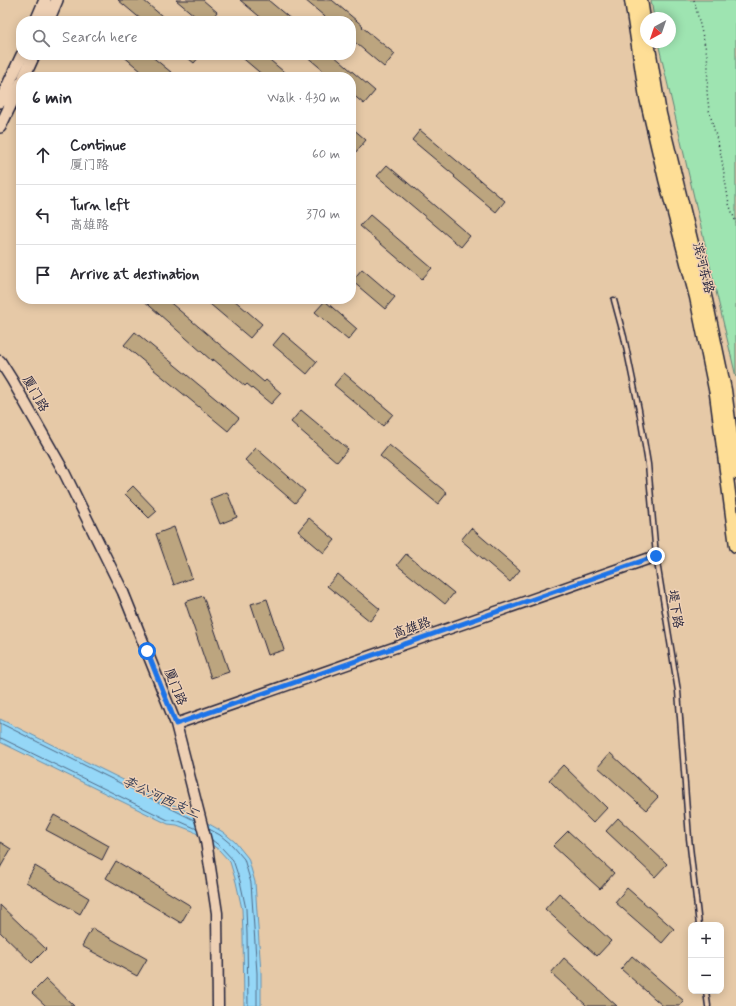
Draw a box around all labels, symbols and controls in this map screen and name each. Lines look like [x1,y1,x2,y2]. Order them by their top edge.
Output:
north arrow [640,12,676,48]
search box [16,16,356,60]
icon: search [30,27,52,49]
text: Search here [62,28,138,48]
text: 6 min [32,87,72,109]
text: Walk · 430 m [267,90,340,107]
text: Continue [70,136,126,156]
icon: ahead [32,144,54,166]
text: 60 m [312,146,340,163]
text: 厦门路 [70,157,109,174]
text: Turn left [70,196,130,216]
icon: left [32,204,54,226]
text: 370 m [306,206,340,223]
text: 高雄路 [70,217,109,234]
street label: 滨河东路 [688,241,718,295]
icon: arrive [32,264,54,286]
text: Arrive at destination [70,265,199,285]
street label: 厦门路 [18,373,52,415]
route end [647,547,665,565]
street label: 堤下路 [664,588,686,630]
street label: 高雄路 [391,614,433,642]
route start [138,642,156,660]
street label: 厦门路 [160,666,190,708]
water label: 李公河西支二 [119,772,203,824]
map controls [688,922,724,994]
button: + [688,922,724,958]
button: − [688,958,724,994]

